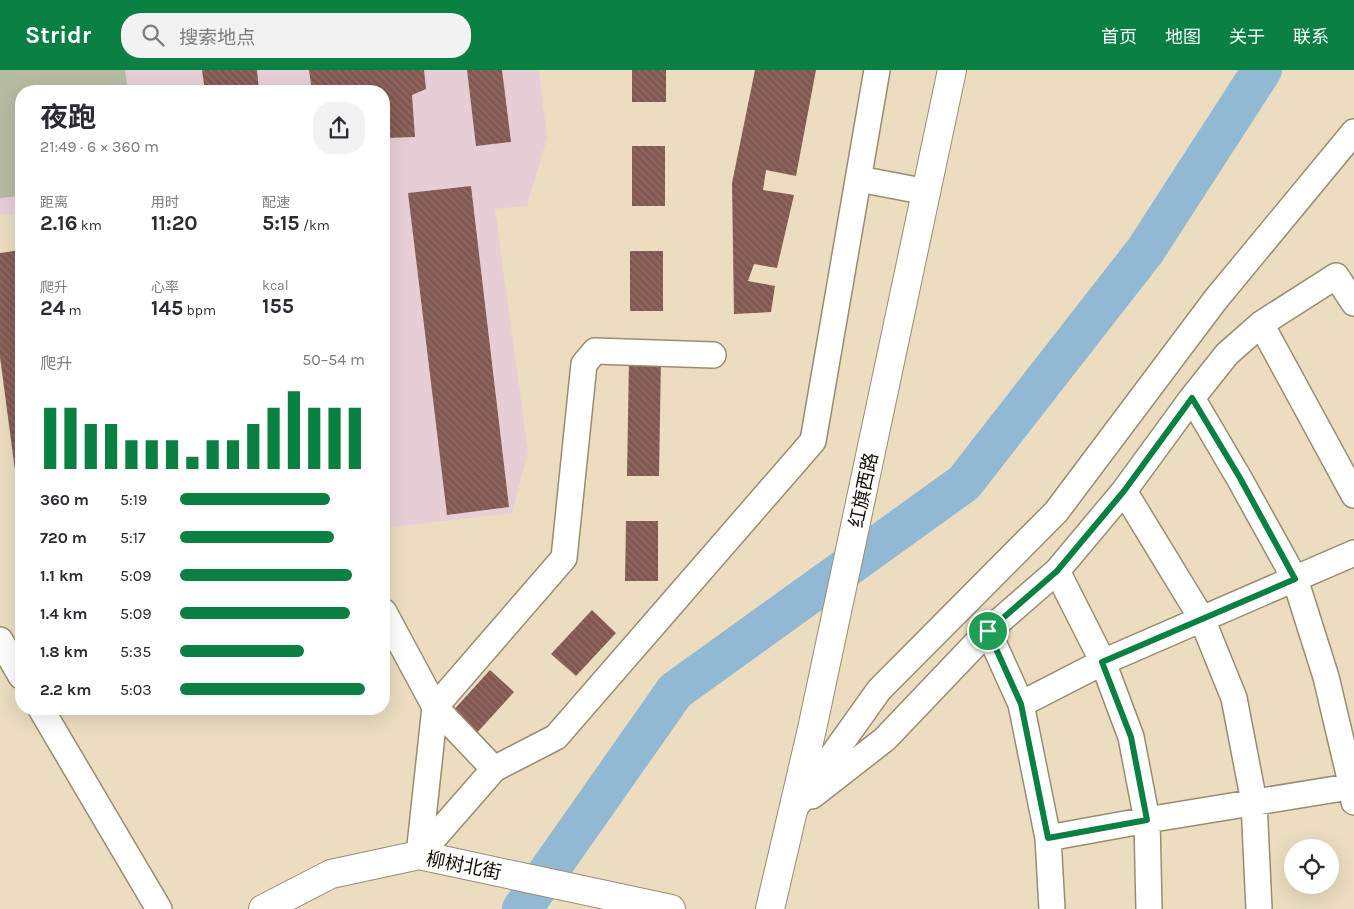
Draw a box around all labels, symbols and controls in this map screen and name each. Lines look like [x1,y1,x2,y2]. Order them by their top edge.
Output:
search box [121,13,471,58]
text: Stridr [25,21,91,49]
icon: search [139,21,167,49]
text: 首页 [1101,26,1137,48]
text: 地图 [1165,26,1201,48]
text: 关于 [1229,26,1265,48]
text: 联系 [1293,26,1329,48]
text: 搜索地点 [179,27,255,49]
text: 夜跑 [40,101,96,134]
button: share [313,102,365,154]
text: 21:49 · 6 × 360 m [40,137,159,156]
text: 距离 [40,194,68,211]
text: 用时 [151,194,179,211]
text: 配速 [262,194,290,211]
text: 2.16 [40,211,77,235]
text: 11:20 [151,211,198,235]
text: 5:15 [262,211,300,235]
text: km [77,217,102,234]
text: /km [300,217,330,234]
text: kcal [262,277,289,294]
text: 爬升 [40,279,68,296]
text: 心率 [151,279,179,296]
text: 155 [262,294,294,318]
text: 24 [40,296,65,320]
text: 145 [151,296,183,320]
text: m [65,302,82,319]
text: bpm [183,302,216,319]
text: 50–54 m [302,350,365,369]
text: 爬升 [40,354,72,373]
street label: 红旗西路 [845,451,883,530]
text: 360 m [40,490,89,509]
text: 5:19 [120,490,147,509]
text: 720 m [40,528,87,547]
text: 5:17 [120,528,146,547]
text: 1.1 km [40,566,84,585]
text: 5:09 [120,566,152,585]
text: 1.4 km [40,604,87,623]
text: 5:09 [120,604,152,623]
pin [967,610,1009,652]
icon: arrive [974,617,1002,645]
text: 1.8 km [40,642,88,661]
text: 5:35 [120,642,151,661]
text: 2.2 km [40,680,92,699]
text: 5:03 [120,680,152,699]
map controls [1284,839,1339,894]
button: locate [1284,839,1339,894]
street label: 柳树北街 [424,848,503,884]

